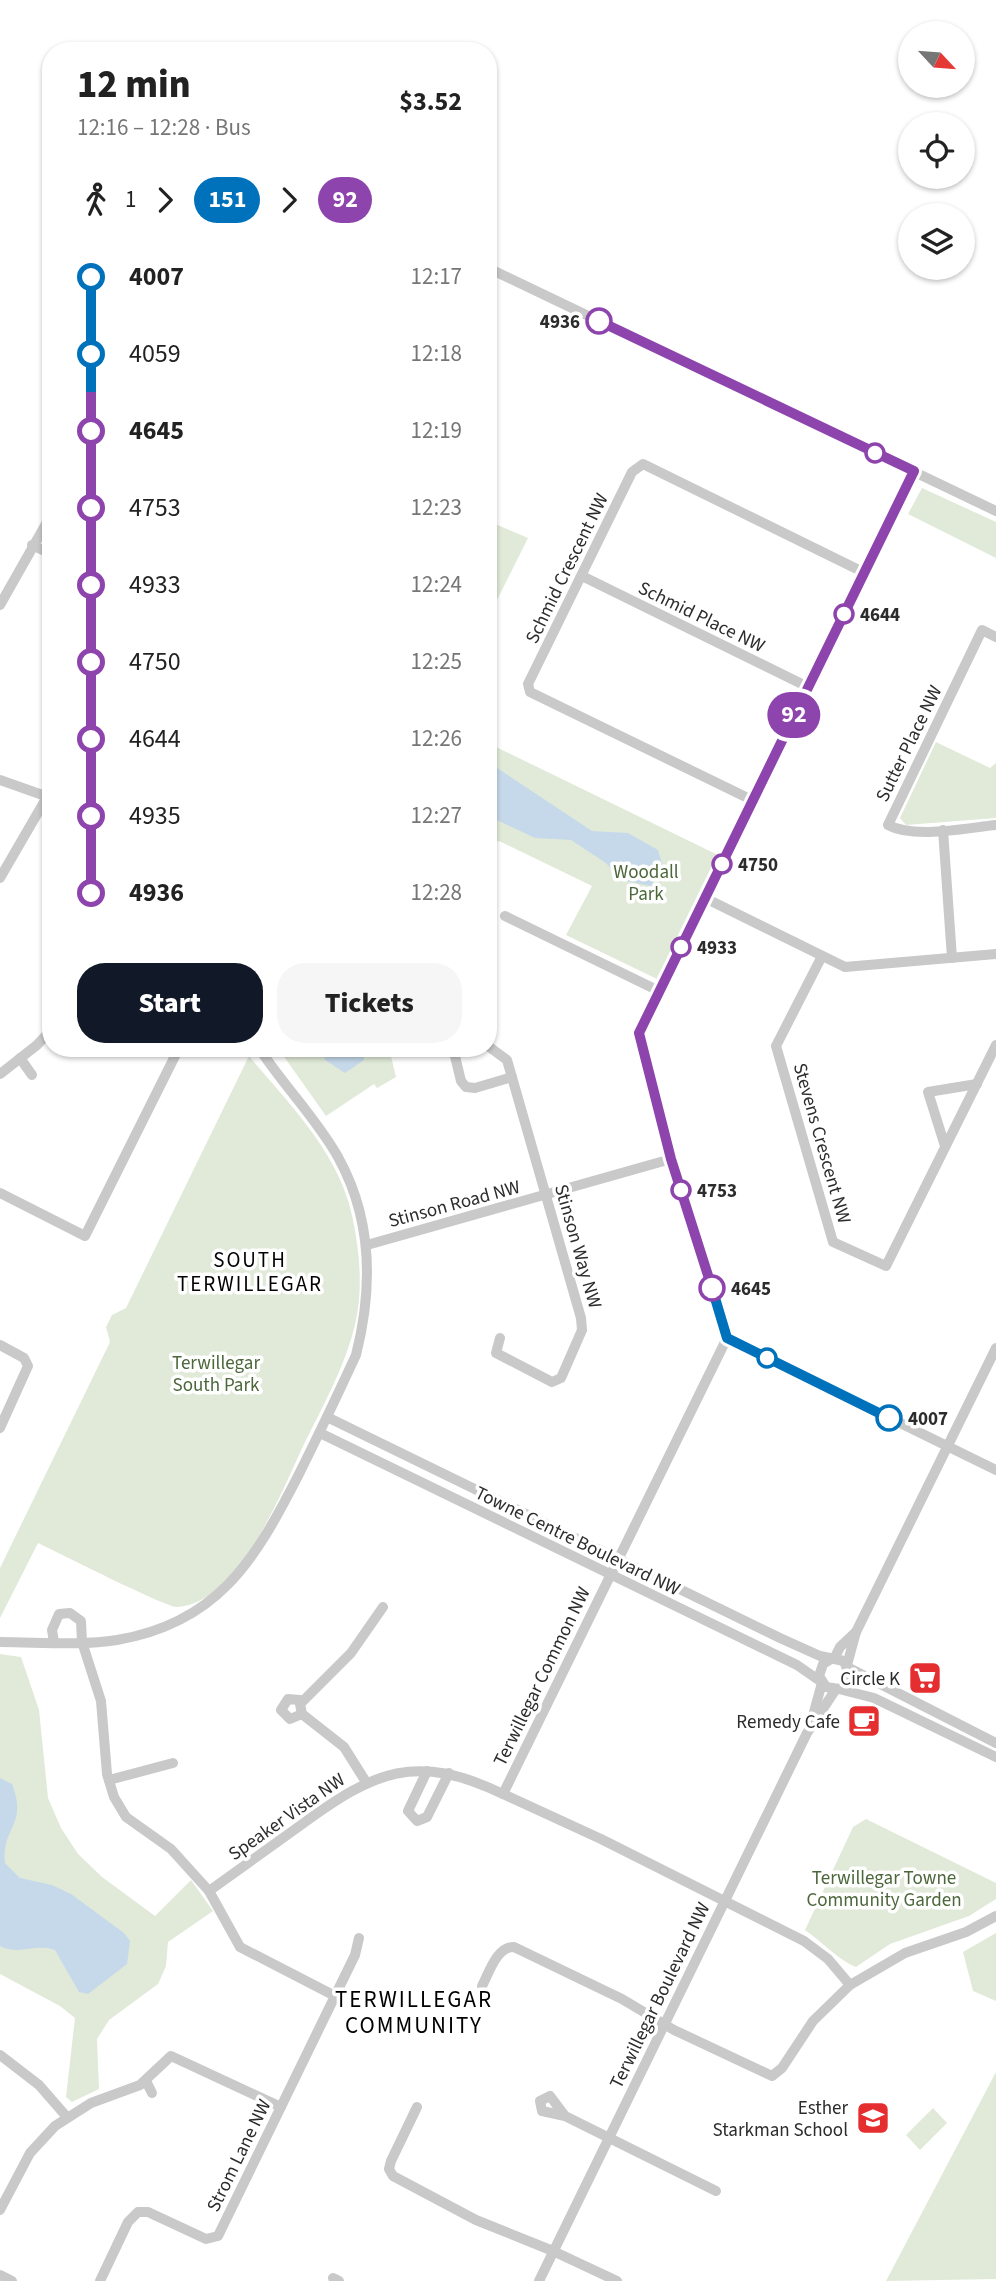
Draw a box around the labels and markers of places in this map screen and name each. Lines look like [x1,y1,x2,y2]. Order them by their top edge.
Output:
marker: 4936 [586,308,612,334]
place label: 4936 [540,309,580,336]
unlabelled marker [865,443,885,463]
place label: 4644 [860,602,900,629]
marker: 4644 [834,604,854,624]
place label: 4750 [738,852,778,879]
marker: 4750 [712,854,732,874]
place label: 4933 [697,935,737,962]
marker: 4933 [671,937,691,957]
place label: 4753 [697,1178,737,1205]
marker: 4753 [671,1180,691,1200]
marker: 4645 [699,1275,725,1301]
place label: 4645 [731,1276,771,1303]
unlabelled marker [757,1348,777,1368]
marker: 4007 [876,1405,902,1431]
place label: 4007 [908,1406,948,1433]
supermarket icon: Circle K [906,1659,944,1697]
place label: Circle K [840,1666,900,1693]
cafe icon: Remedy Cafe [845,1702,883,1740]
place label: Remedy Cafe [736,1709,840,1736]
place label: Esther Starkman School [713,2095,848,2144]
school or university icon: Esther Starkman School [854,2099,892,2137]

